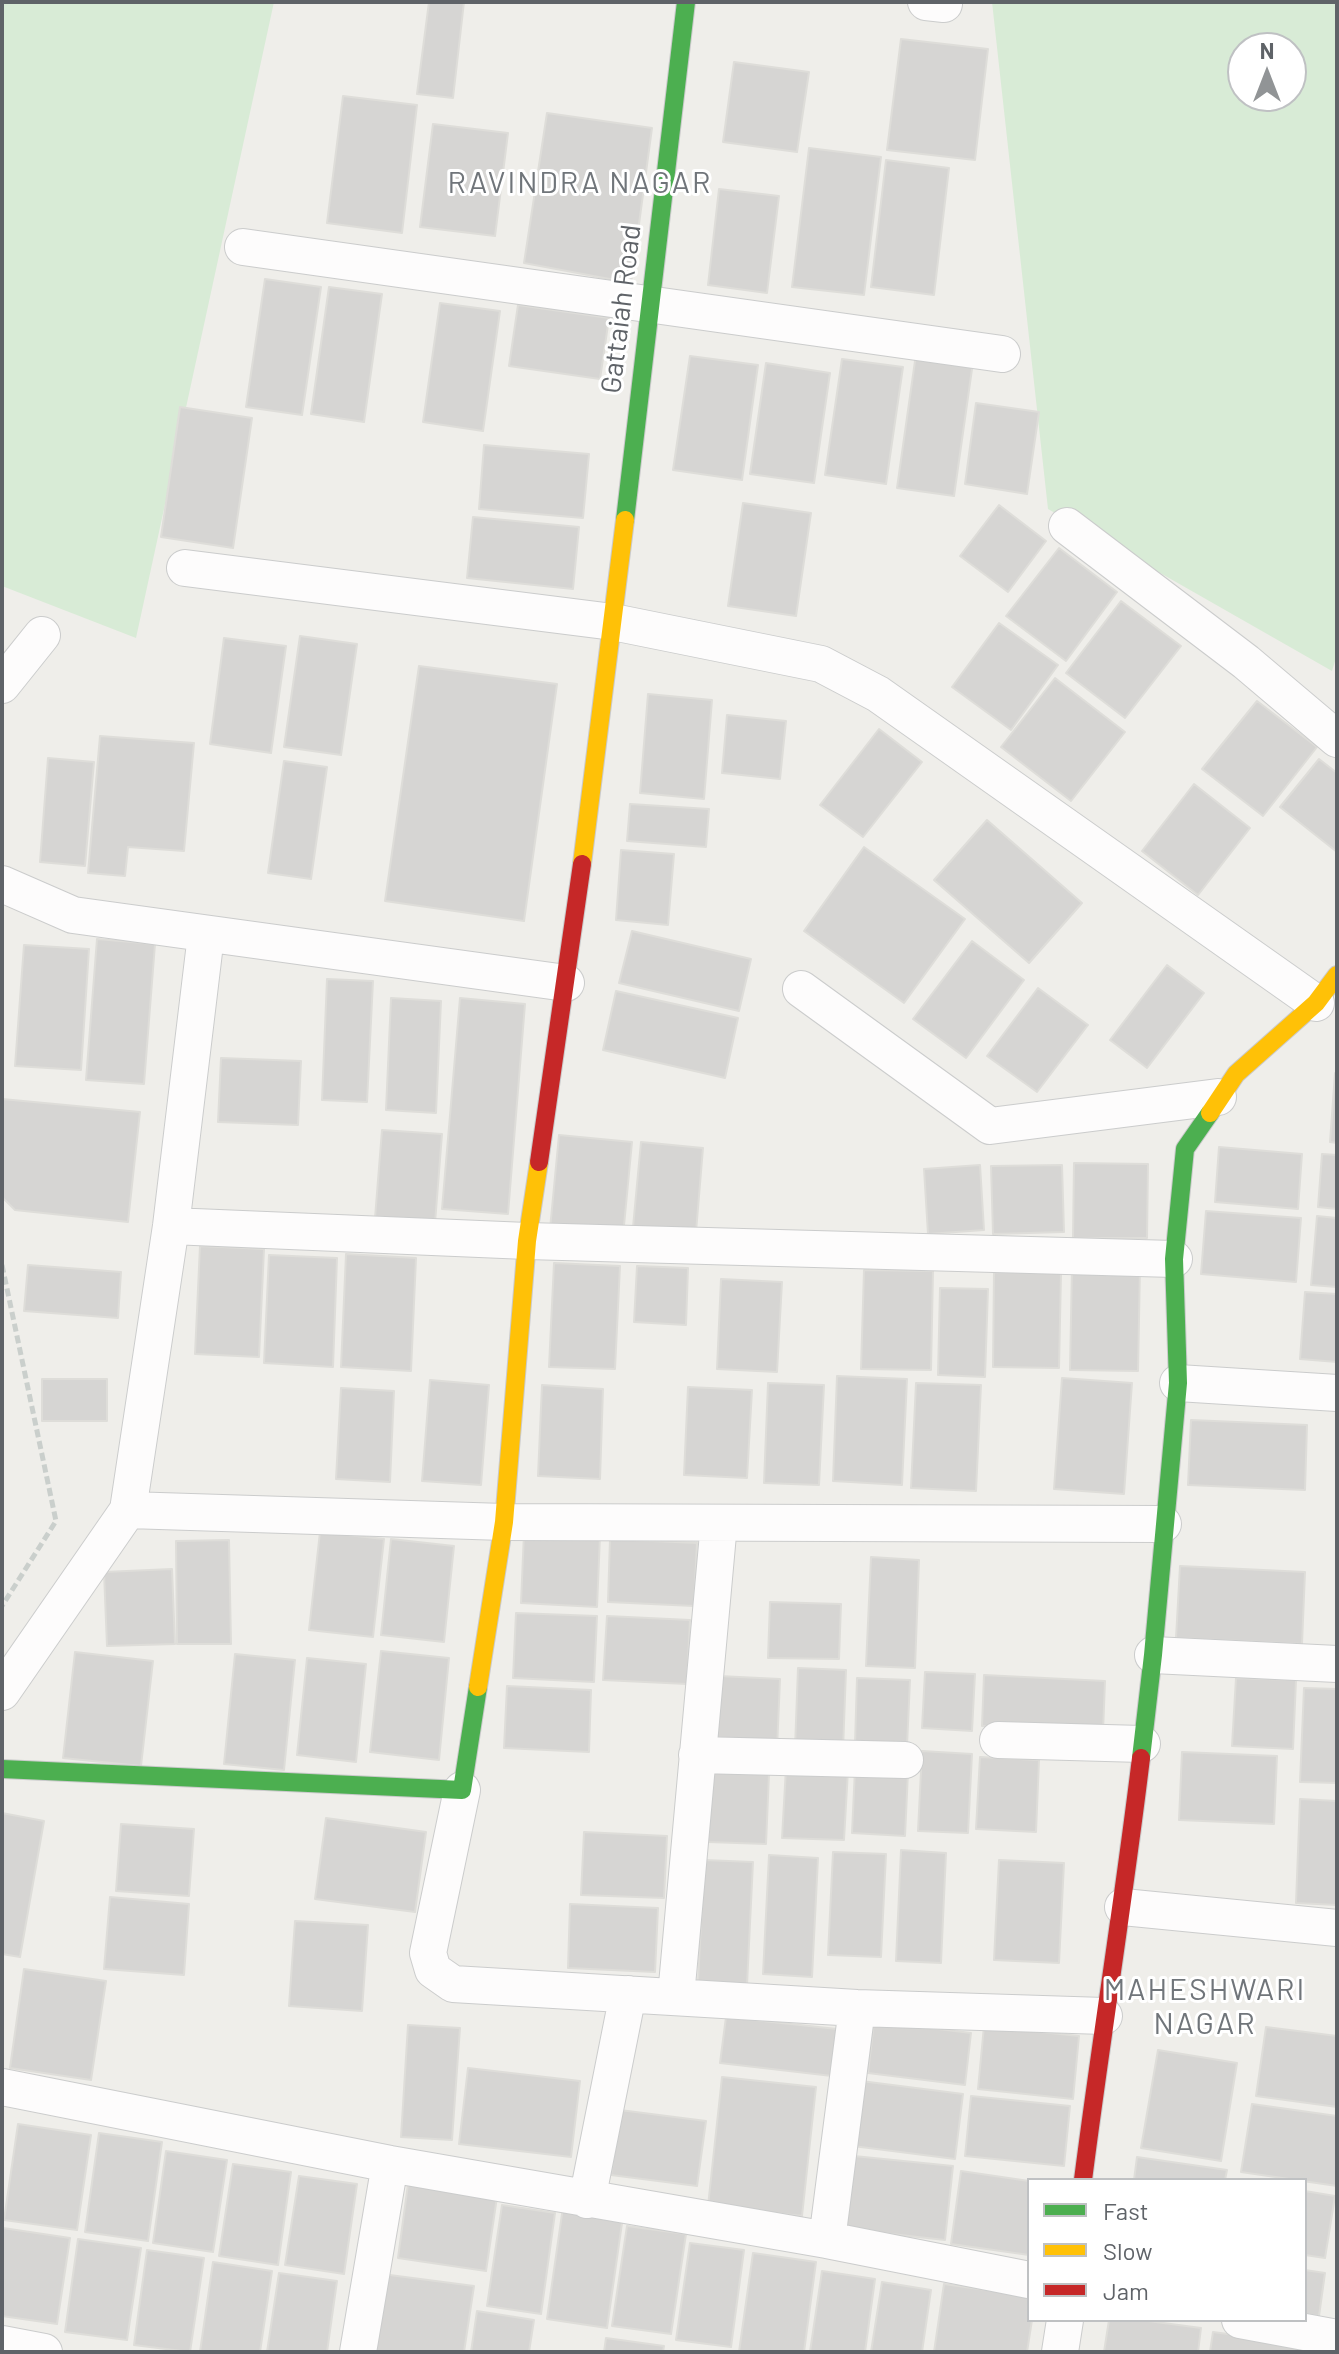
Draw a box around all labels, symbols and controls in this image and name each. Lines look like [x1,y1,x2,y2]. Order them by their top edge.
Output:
north arrow [1227,32,1307,112]
text: N [1260,37,1274,63]
district label: RAVINDRA NAGAR [448,165,712,201]
street label: Gattaiah Road [594,223,648,395]
district label: MAHESHWARI NAGAR [1104,1972,1306,2042]
legend [1027,2178,1307,2322]
text: Fast [1103,2196,1148,2225]
text: Slow [1103,2236,1152,2265]
text: Jam [1103,2276,1149,2305]

